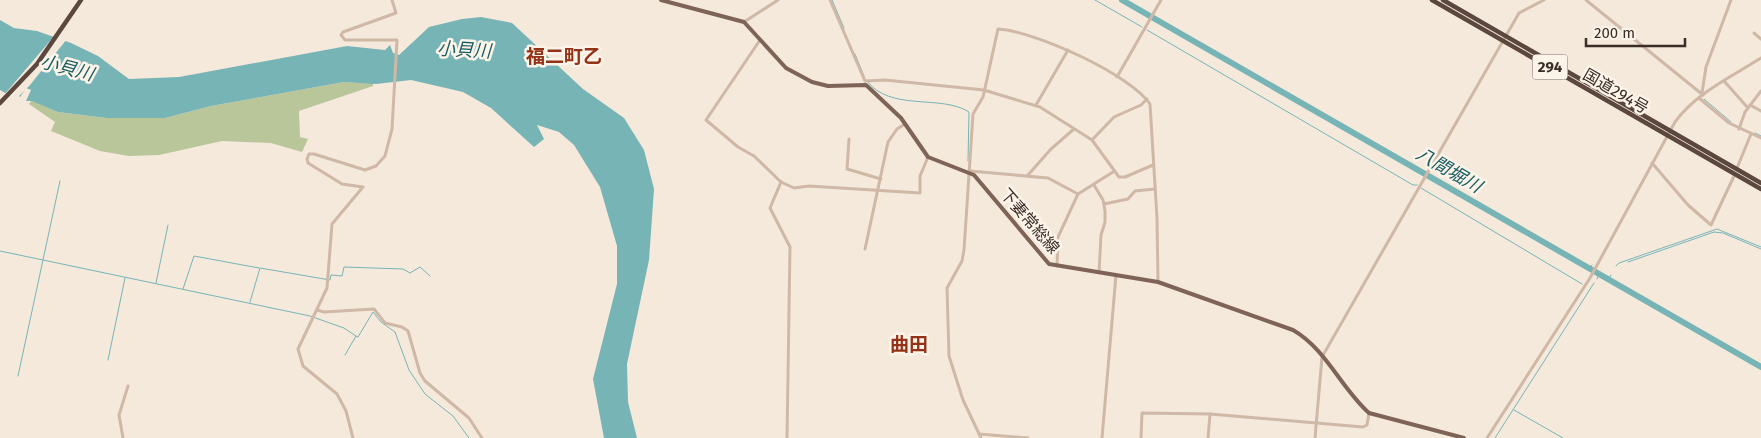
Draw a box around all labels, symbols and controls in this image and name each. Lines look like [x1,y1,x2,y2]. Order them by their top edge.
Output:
scale bar [1586,15,1685,47]
text: 200 m [1594,24,1635,42]
water label: 小貝川 [436,38,494,63]
district label: 福二町乙 [526,45,602,68]
water label: 小貝川 [38,50,98,86]
road number: 294 [1532,54,1568,80]
street label: 国道294号 [1580,65,1652,117]
water label: 八間堀川 [1412,142,1487,199]
street label: 下妻常総線 [997,185,1063,257]
district label: 曲田 [890,333,928,356]

